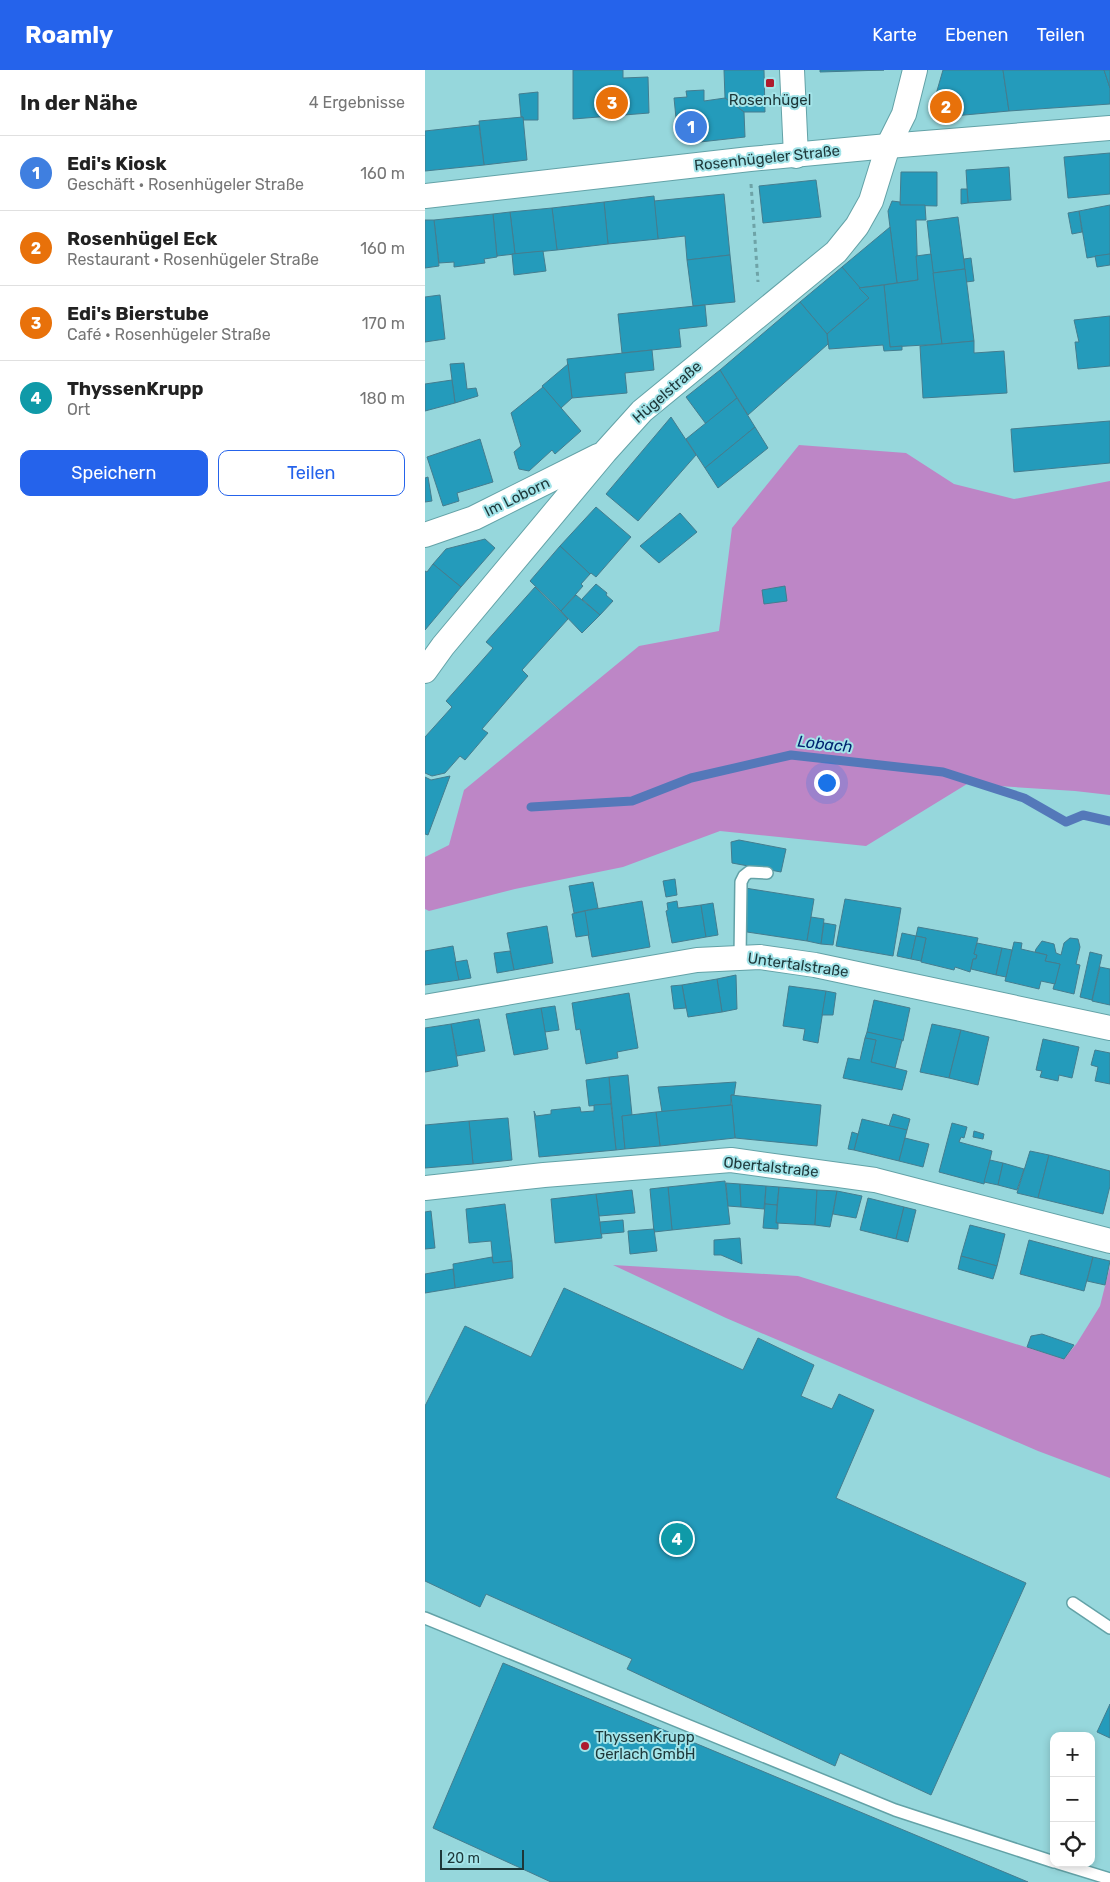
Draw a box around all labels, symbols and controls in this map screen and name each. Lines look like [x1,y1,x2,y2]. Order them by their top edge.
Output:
text: Roamly [25,21,113,49]
text: Karte [872,24,917,46]
text: Ebenen [945,24,1009,46]
text: Teilen [1037,24,1085,46]
marker: Rosenhügel [764,77,776,89]
pin: 3 [596,84,628,122]
pin: 2 [930,88,962,126]
text: In der Nähe [20,90,138,115]
place label: Rosenhügel [729,91,811,109]
text: 4 Ergebnisse [309,93,405,112]
pin: 1 [675,108,707,146]
street label: Rosenhügeler Straße [693,141,841,175]
text: Edi's Kiosk [67,152,167,175]
text: 1 [32,164,40,183]
text: 160 m [360,164,405,183]
text: Geschäft · Rosenhügeler Straße [67,175,304,194]
text: Rosenhügel Eck [67,227,217,250]
text: 2 [31,239,41,258]
text: 160 m [360,239,405,258]
text: Restaurant · Rosenhügeler Straße [67,250,319,269]
text: Edi's Bierstube [67,302,209,325]
text: 3 [31,314,41,333]
text: 170 m [362,314,405,333]
text: Café · Rosenhügeler Straße [67,325,271,344]
street label: Hügelstraße [629,357,705,427]
text: ThyssenKrupp [67,377,204,400]
text: 4 [31,389,41,408]
text: 180 m [360,389,405,408]
text: Ort [67,400,90,419]
button: Speichern [20,450,208,496]
button: Teilen [218,450,405,496]
street label: Im Loborn [481,473,553,521]
water label: Lobach [797,732,853,756]
your location [814,770,840,796]
street label: Untertalstraße [746,949,850,981]
street label: Obertalstraße [723,1153,819,1181]
pin: 4 [661,1520,693,1558]
place label: ThyssenKrupp Gerlach GmbH [595,1728,696,1763]
map controls [1050,1732,1095,1867]
button: + [1050,1732,1095,1777]
marker: ThyssenKrupp Gerlach GmbH [579,1740,591,1752]
button: − [1050,1777,1095,1822]
button: locate [1050,1822,1095,1867]
scale bar [440,1847,524,1870]
text: 20 m [447,1850,480,1867]

